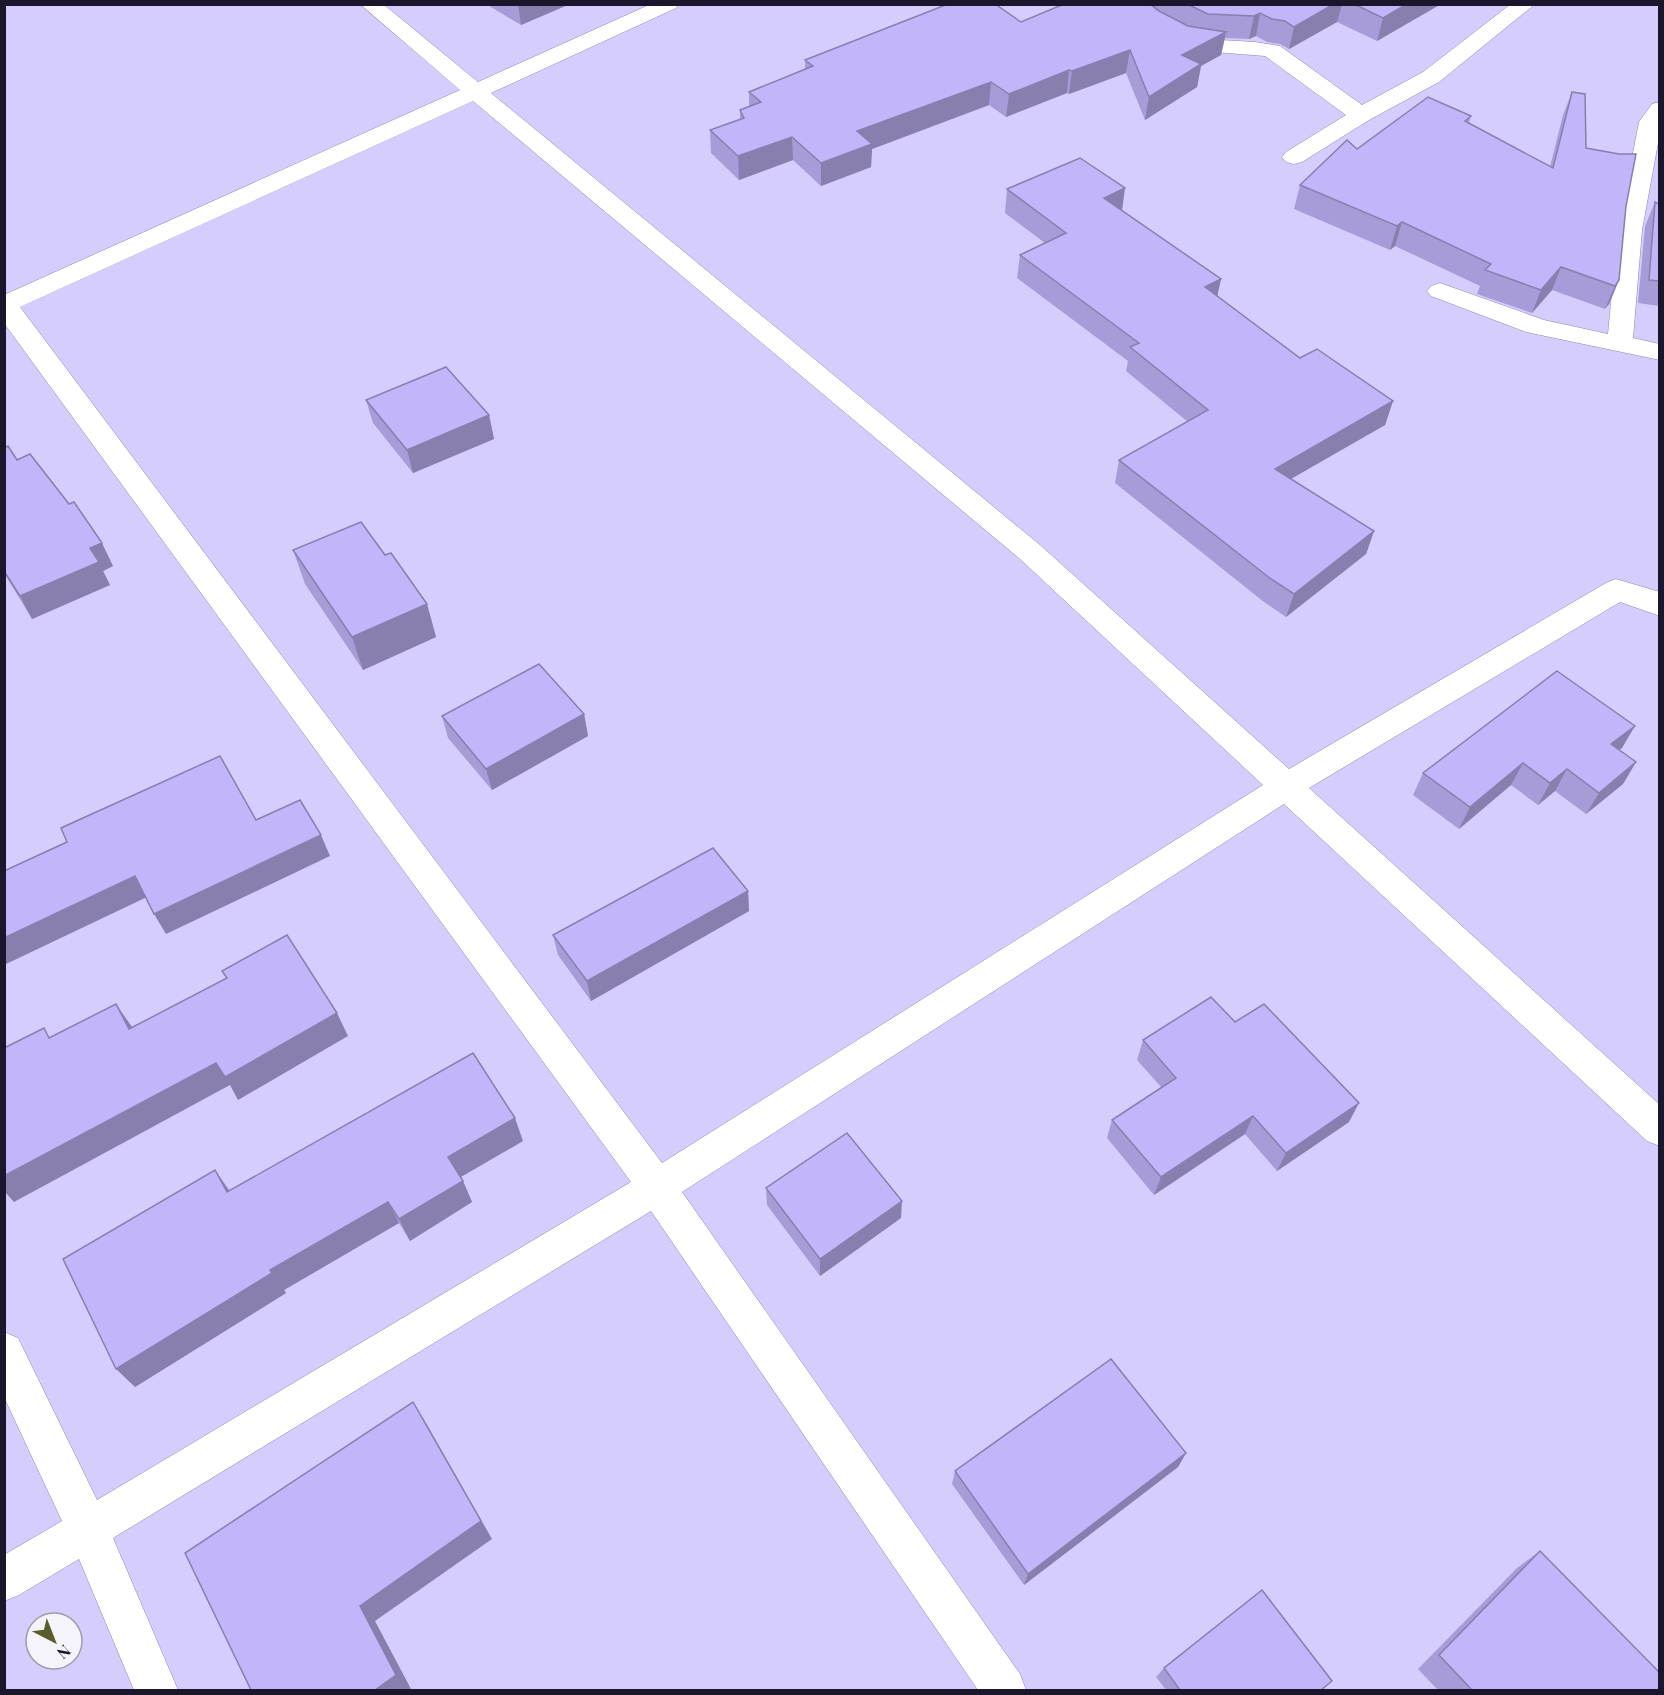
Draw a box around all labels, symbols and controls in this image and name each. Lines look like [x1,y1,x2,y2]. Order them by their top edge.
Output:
north arrow [24,1611,84,1671]
text: N [53,1641,76,1664]

